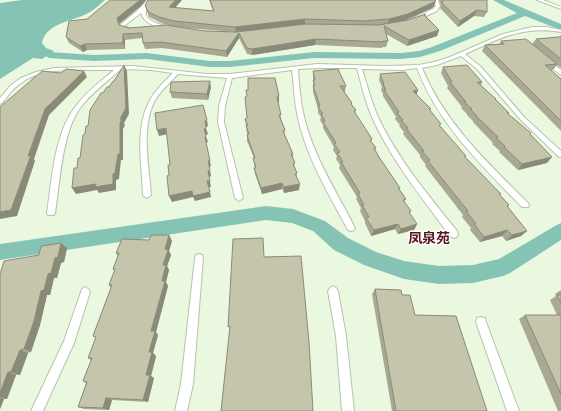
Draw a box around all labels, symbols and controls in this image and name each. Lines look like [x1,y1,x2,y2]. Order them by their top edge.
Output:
district label: 凤泉苑 [408,229,450,247]

